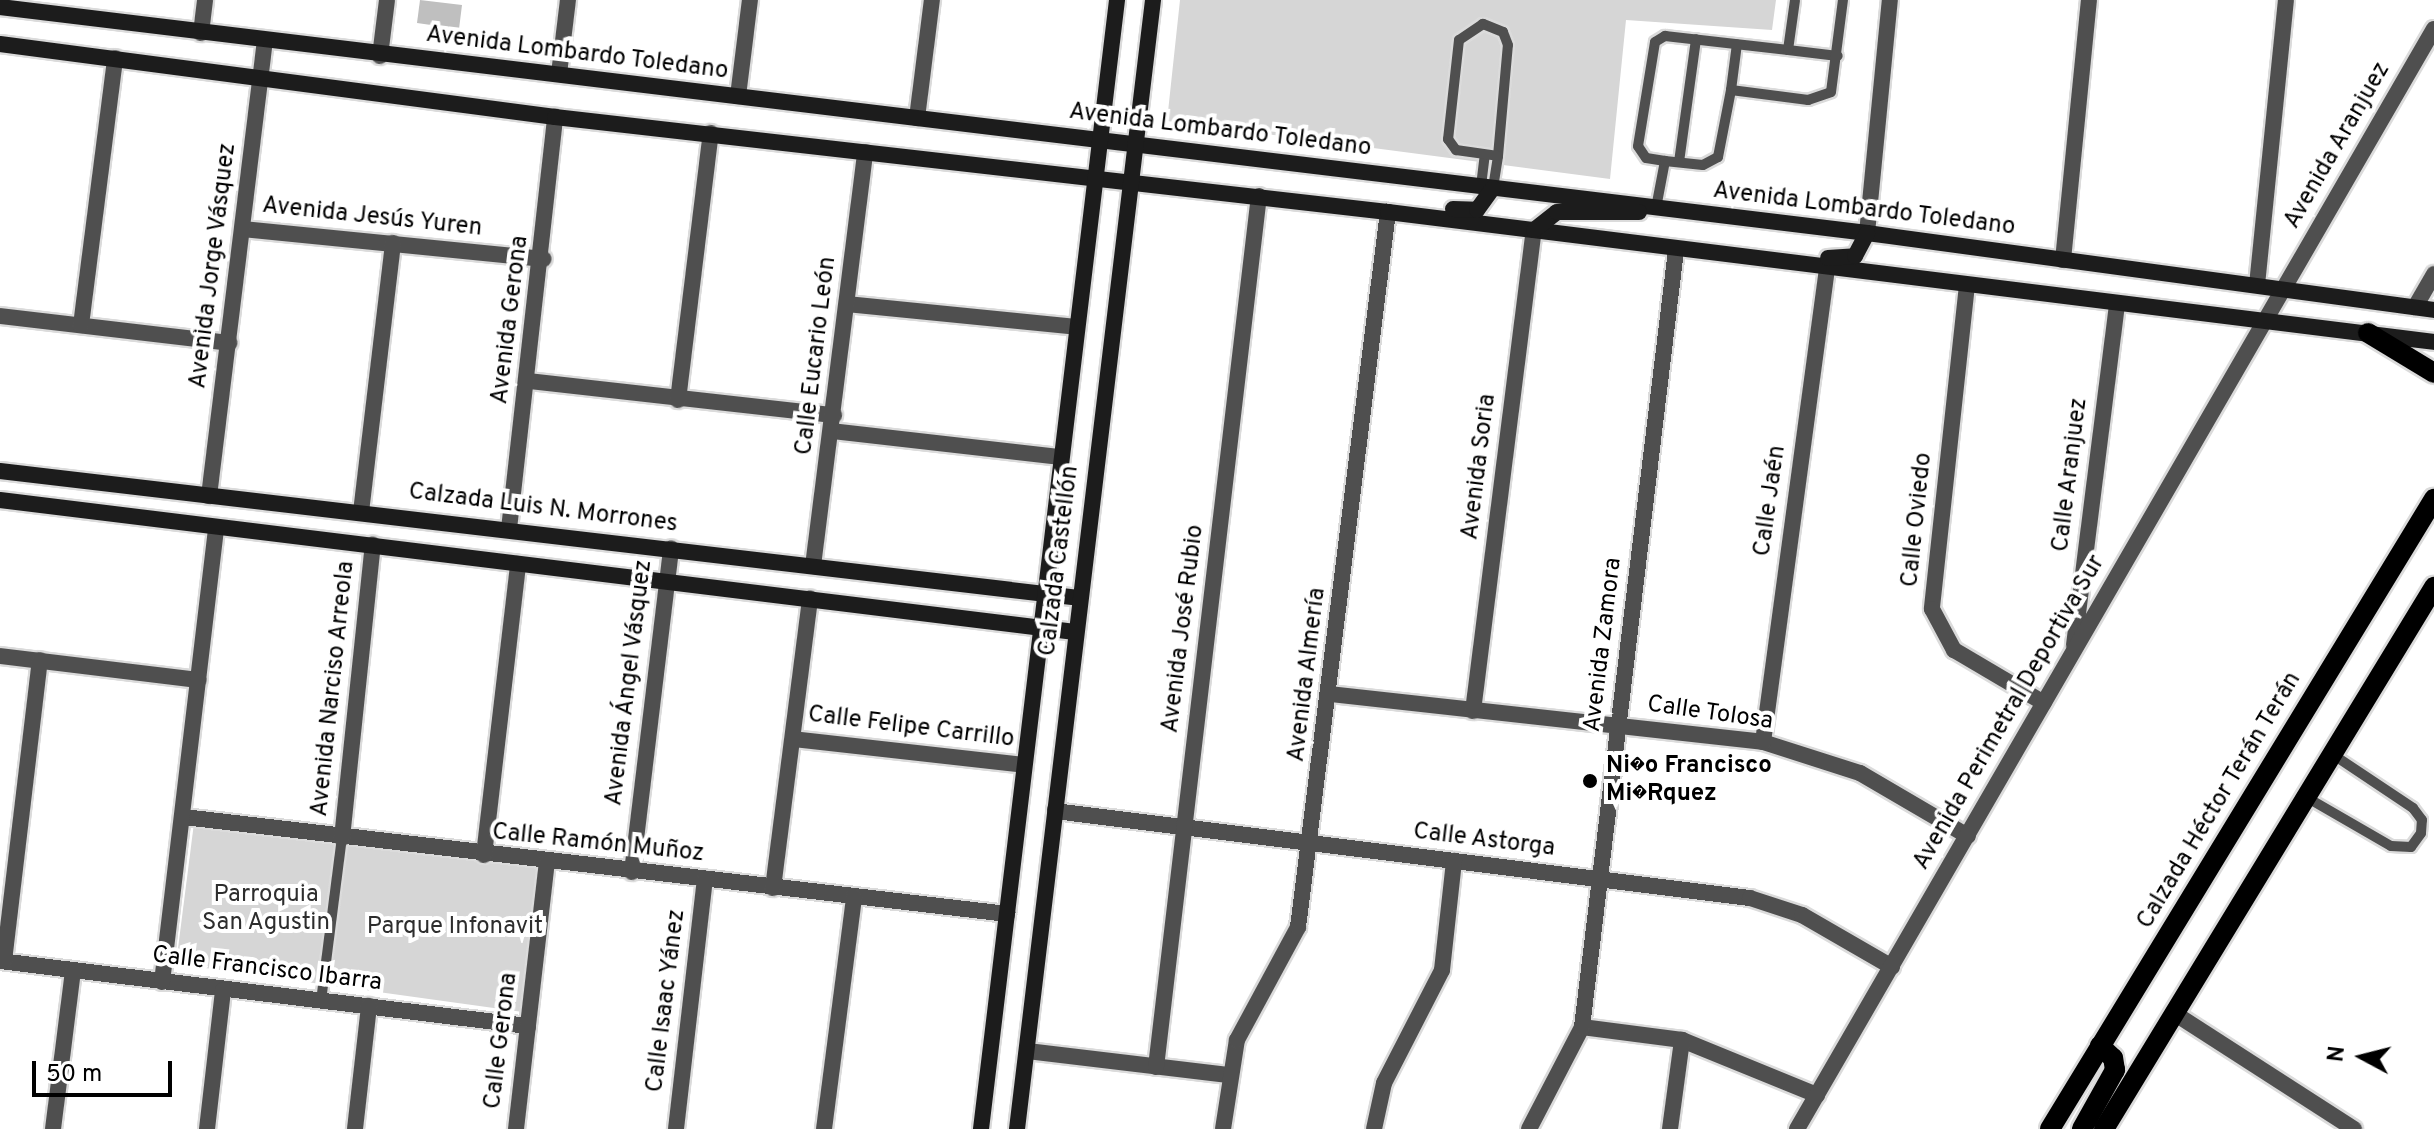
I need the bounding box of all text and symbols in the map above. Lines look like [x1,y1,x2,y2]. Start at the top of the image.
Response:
street label: Avenida Lombardo Toledano [424,21,730,87]
street label: Avenida Aranjuez [2278,57,2398,235]
street label: Avenida Lombardo Toledano [1067,98,1373,164]
street label: Avenida Jorge Vásquez [185,141,243,391]
street label: Avenida Lombardo Toledano [1711,177,2017,243]
street label: Avenida Jesús Yuren [260,192,484,244]
street label: Avenida Gerona [486,234,536,406]
street label: Calle Eucario León [791,255,843,457]
street label: Avenida Soria [1457,392,1503,542]
street label: Calle Aranjuez [2047,396,2095,554]
street label: Calle Jaén [1749,444,1793,558]
street label: Calle Oviedo [1897,451,1939,589]
street label: Calzada Castellón [1034,464,1086,658]
street label: Calzada Luis N. Morrones [407,478,679,540]
street label: Avenida José Rubio [1157,523,1211,735]
street label: Avenida Perimetral Deportiva Sur [1908,550,2112,876]
street label: Avenida Zamora [1579,556,1629,734]
street label: Avenida Ángel Vásquez [601,557,659,809]
street label: Avenida Narciso Arreola [306,559,362,819]
street label: Avenida Almería [1283,586,1333,764]
street label: Calzada Héctor Terán Terán [2131,667,2309,935]
street label: Calle Tolosa [1645,691,1775,737]
street label: Calle Felipe Carrillo [806,701,1016,755]
place label: Ni�o Francisco Mi�Rquez [1606,753,1772,809]
marker: Ni�o Francisco Mi�Rquez [1581,772,1599,790]
street label: Calle Astorga [1411,818,1557,864]
street label: Calle Ramón Muñoz [491,819,705,869]
park label: Parroquia San Agustin [202,882,330,938]
street label: Calle Isaac Yánez [641,907,693,1095]
park label: Parque Infonavit [367,914,543,942]
street label: Calle Francisco Ibarra [150,942,384,998]
street label: Calle Gerona [479,971,525,1111]
north arrow [2322,1017,2402,1097]
scale bar [36,1045,176,1095]
text: N [2323,1045,2352,1064]
text: 50 m [46,1060,102,1090]

